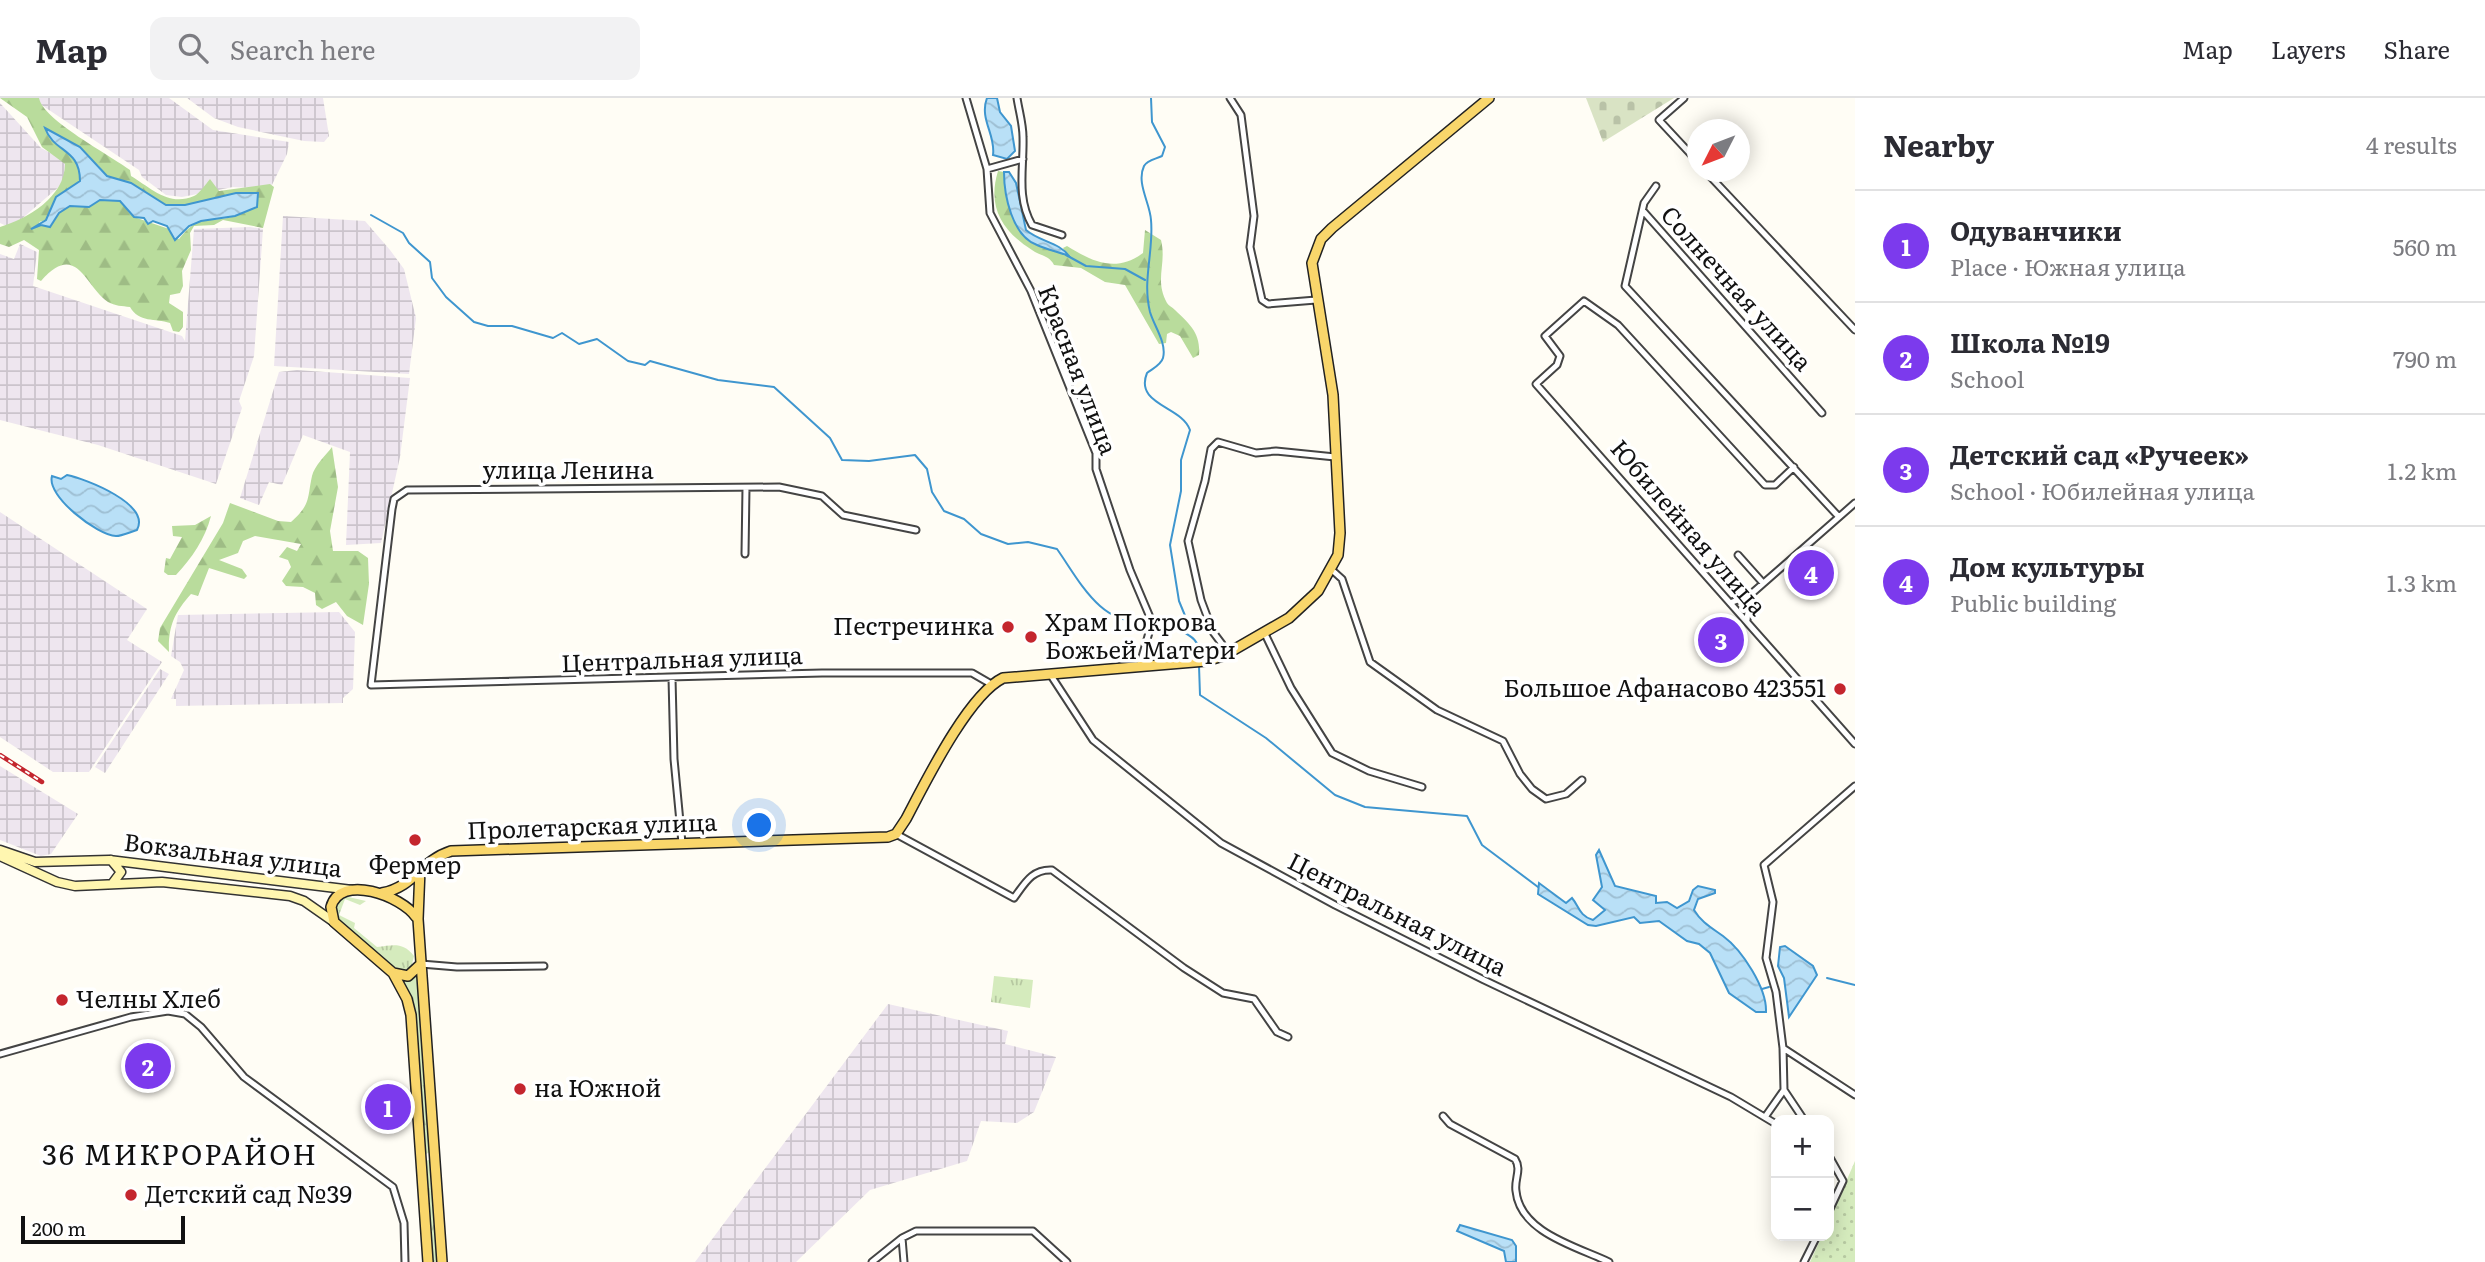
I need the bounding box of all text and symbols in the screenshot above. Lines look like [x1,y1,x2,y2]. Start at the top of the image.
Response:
search box [150,17,640,80]
text: Map [35,24,108,73]
icon: search [174,29,212,67]
text: Search here [230,29,376,68]
text: Map [2182,31,2233,66]
text: Layers [2271,31,2345,66]
text: Share [2383,31,2450,66]
north arrow [1687,119,1750,182]
text: Nearby [1883,122,1994,166]
text: 4 results [2366,127,2457,161]
street label: Солнечная улица [1654,197,1822,378]
text: Одуванчики [1950,210,2122,249]
text: 1 [1901,229,1911,263]
text: 560 m [2393,229,2457,263]
text: Place · Южная улица [1950,249,2186,283]
street label: Красная улица [1031,279,1128,459]
text: Школа №19 [1950,322,2110,361]
text: 2 [1900,341,1912,375]
text: 790 m [2393,341,2457,375]
text: School [1950,361,2024,395]
street label: Юбилейная улица [1604,431,1776,622]
text: Детский сад «Ручеек» [1950,434,2249,473]
street label: улица Ленина [482,451,654,486]
text: 3 [1900,453,1912,487]
text: 1.2 km [2388,453,2457,487]
text: School · Юбилейная улица [1950,473,2255,507]
text: Дом культуры [1950,546,2145,585]
pin: 4 [1788,547,1834,599]
text: 4 [1899,565,1913,599]
text: 1.3 km [2387,565,2457,599]
text: Public building [1950,585,2116,619]
place label: Храм Покрова Божьей Матери [1045,603,1236,666]
place label: Пестречинка [833,607,994,642]
pin: 3 [1698,614,1744,666]
marker: Пестречинка [1000,619,1016,635]
marker: Храм Покрова Божьей Матери [1023,629,1039,645]
street label: Центральная улица [561,636,803,679]
place label: Большое Афанасово 423551 [1503,669,1826,704]
marker: Большое Афанасово 423551 [1832,681,1848,697]
street label: Пролетарская улица [466,803,718,846]
your location [742,808,776,842]
street label: Вокзальная улица [122,823,344,884]
marker: Фермер [407,832,423,848]
street label: Центральная улица [1283,842,1514,983]
place label: Фермер [369,846,461,881]
place label: Челны Хлеб [76,980,221,1015]
marker: Челны Хлеб [54,992,70,1008]
pin: 2 [125,1040,171,1092]
place label: на Южной [534,1069,662,1104]
pin: 1 [365,1081,411,1133]
marker: на Южной [512,1081,528,1097]
map controls [1771,1115,1834,1241]
button: + [1771,1115,1834,1178]
district label: 36 МИКРОРАЙОН [42,1132,318,1174]
place label: Детский сад №39 [145,1175,352,1210]
button: − [1771,1178,1834,1241]
marker: Детский сад №39 [123,1187,139,1203]
scale bar [21,1213,186,1245]
text: 200 m [32,1214,86,1242]

